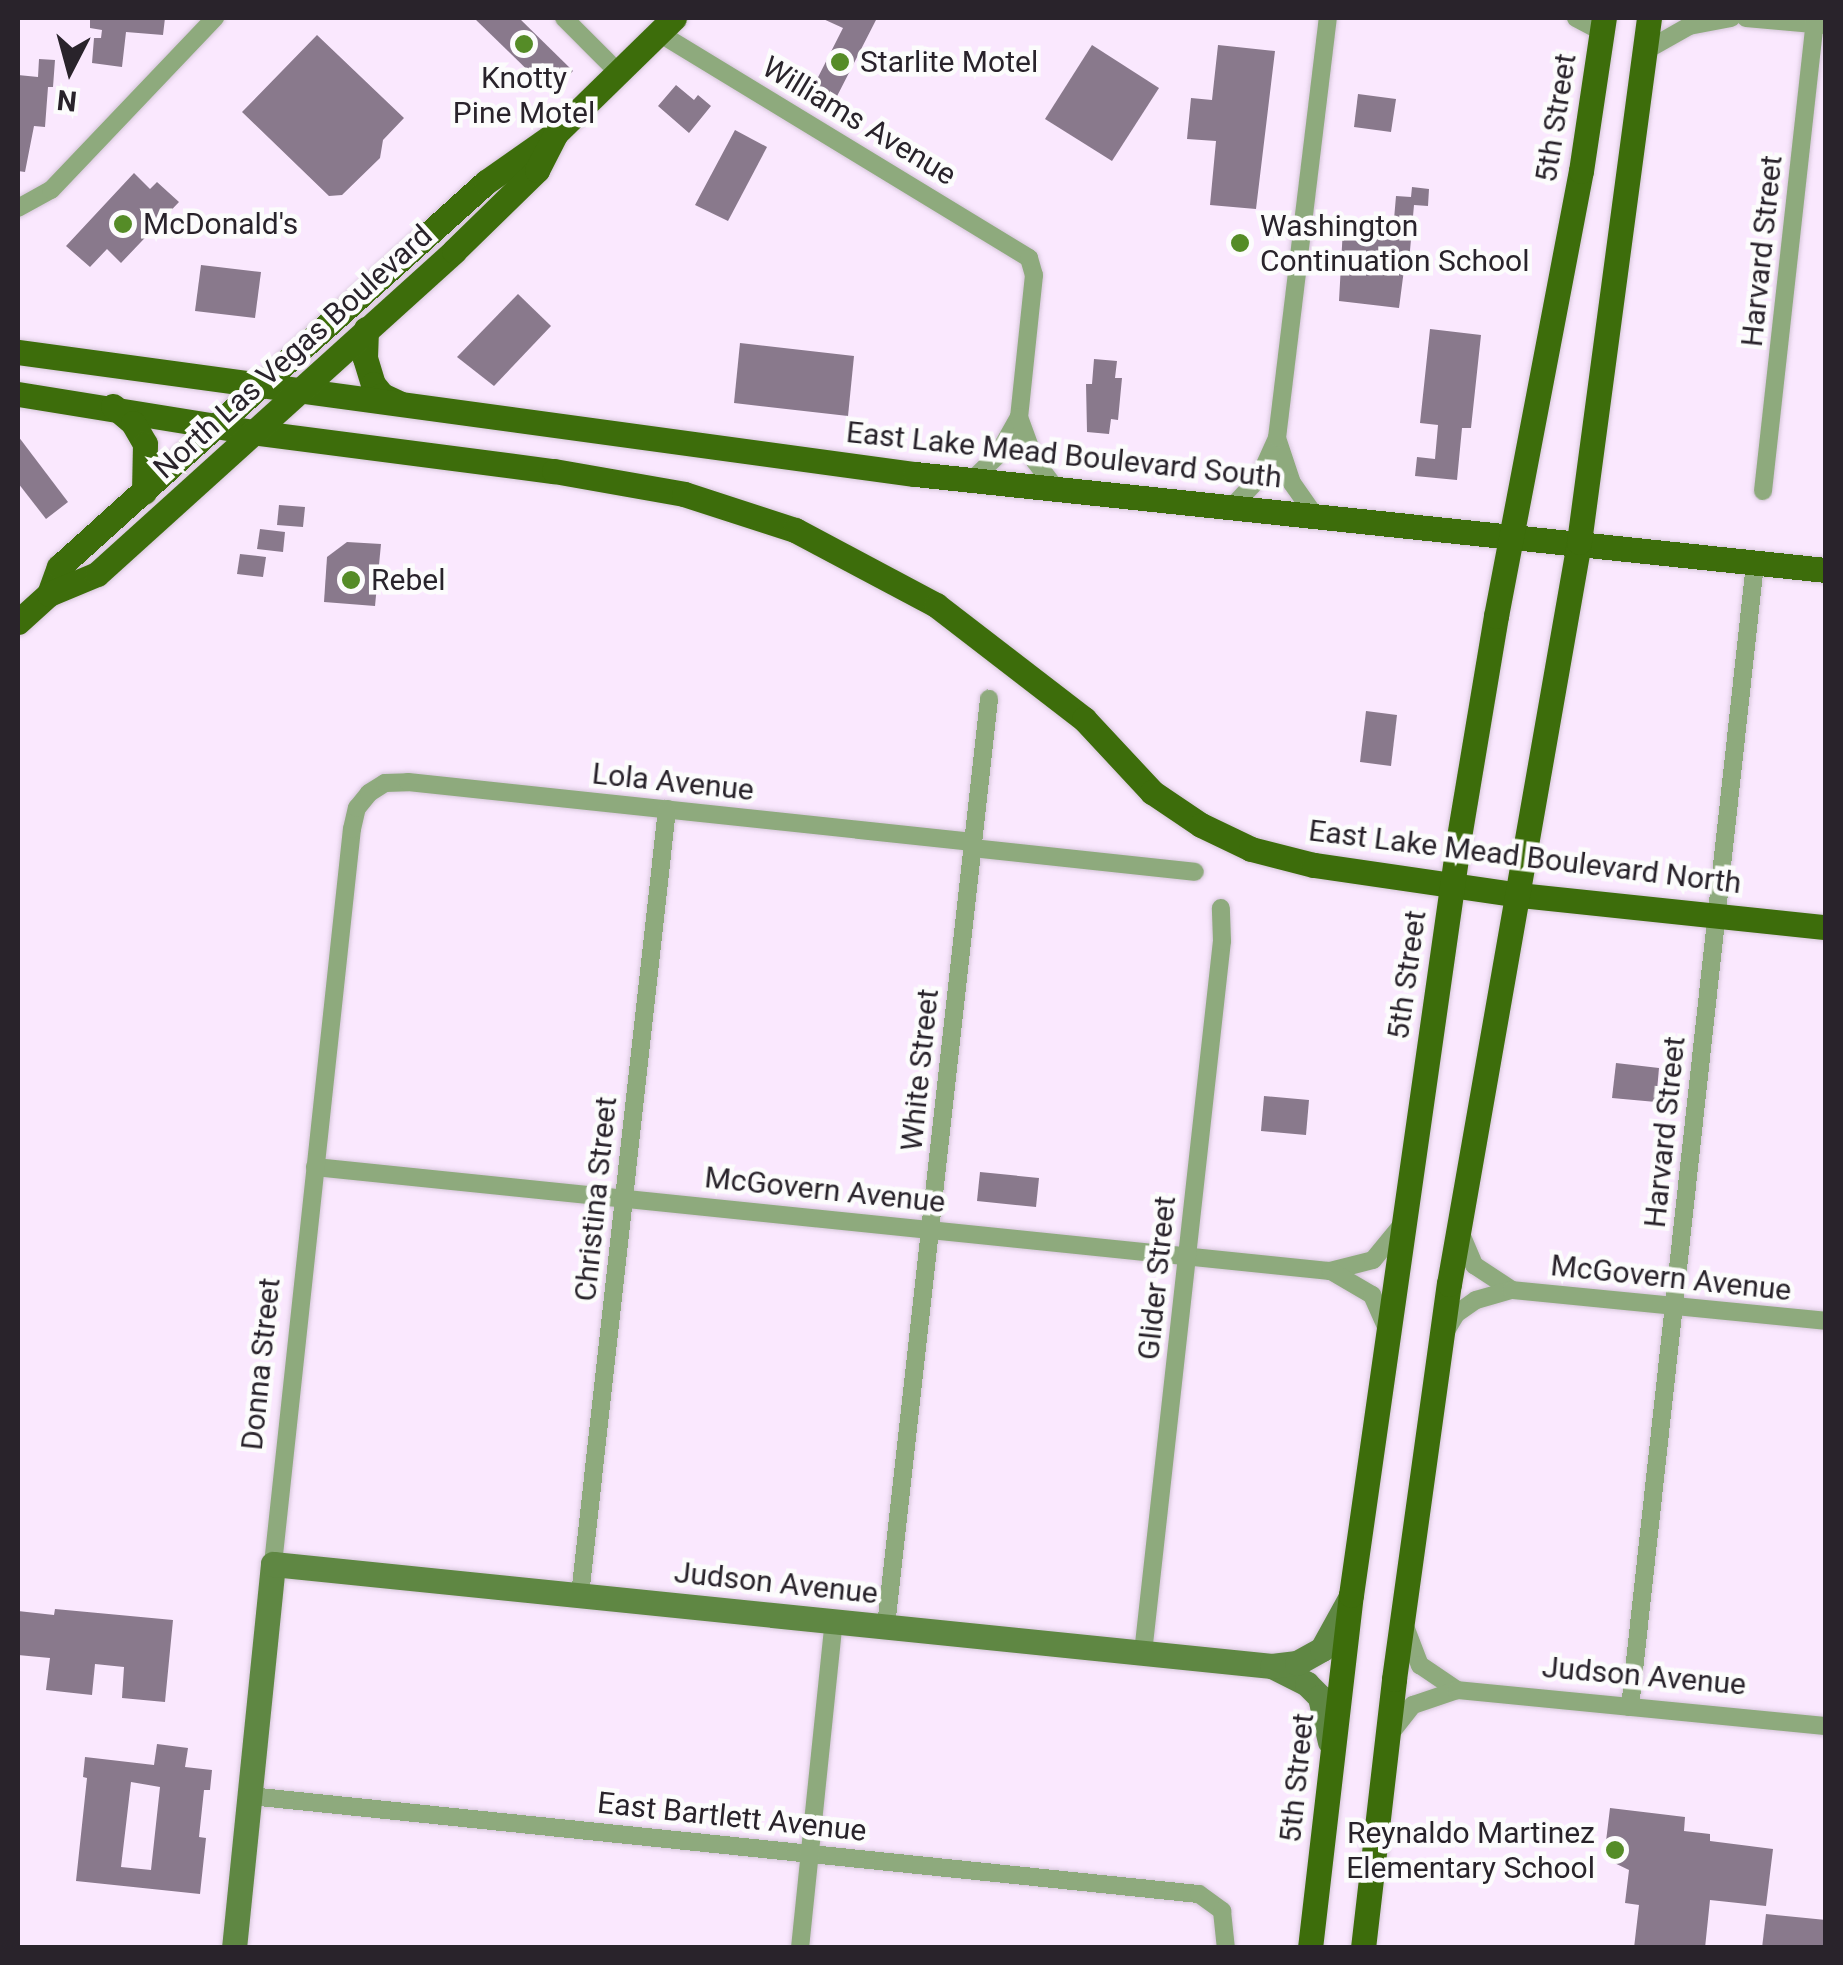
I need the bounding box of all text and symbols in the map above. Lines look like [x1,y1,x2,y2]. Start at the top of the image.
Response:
north arrow [20,20,120,120]
marker: Knotty Pine Motel [513,33,535,55]
place label: Starlite Motel [860,44,1038,80]
street label: Williams Avenue [756,49,962,193]
marker: Starlite Motel [829,51,851,73]
street label: 5th Street [1528,51,1584,185]
place label: Knotty Pine Motel [453,60,595,130]
text: N [55,83,78,118]
street label: Harvard Street [1734,154,1790,348]
place label: McDonald's [143,206,298,242]
place label: Washington Continuation School [1260,208,1530,278]
marker: McDonald's [112,213,134,235]
street label: North Las Vegas Boulevard [147,218,439,486]
marker: Washington Continuation School [1229,232,1251,254]
street label: East Lake Mead Boulevard South [844,414,1284,496]
place label: Rebel [371,562,445,598]
marker: Rebel [340,569,362,591]
street label: Lola Avenue [590,756,756,808]
street label: East Lake Mead Boulevard North [1307,813,1743,901]
street label: 5th Street [1380,908,1434,1042]
street label: White Street [894,987,946,1153]
street label: Harvard Street [1637,1035,1693,1229]
street label: Christina Street [567,1095,625,1303]
street label: McGovern Avenue [703,1159,947,1221]
street label: Glider Street [1130,1194,1184,1362]
street label: McGovern Avenue [1549,1247,1793,1309]
street label: Donna Street [234,1276,288,1452]
street label: Judson Avenue [672,1554,880,1612]
street label: Judson Avenue [1540,1649,1748,1703]
street label: 5th Street [1272,1712,1322,1844]
street label: East Bartlett Avenue [596,1785,868,1849]
place label: Reynaldo Martinez Elementary School [1346,1815,1595,1886]
marker: Reynaldo Martinez Elementary School [1604,1839,1626,1861]

